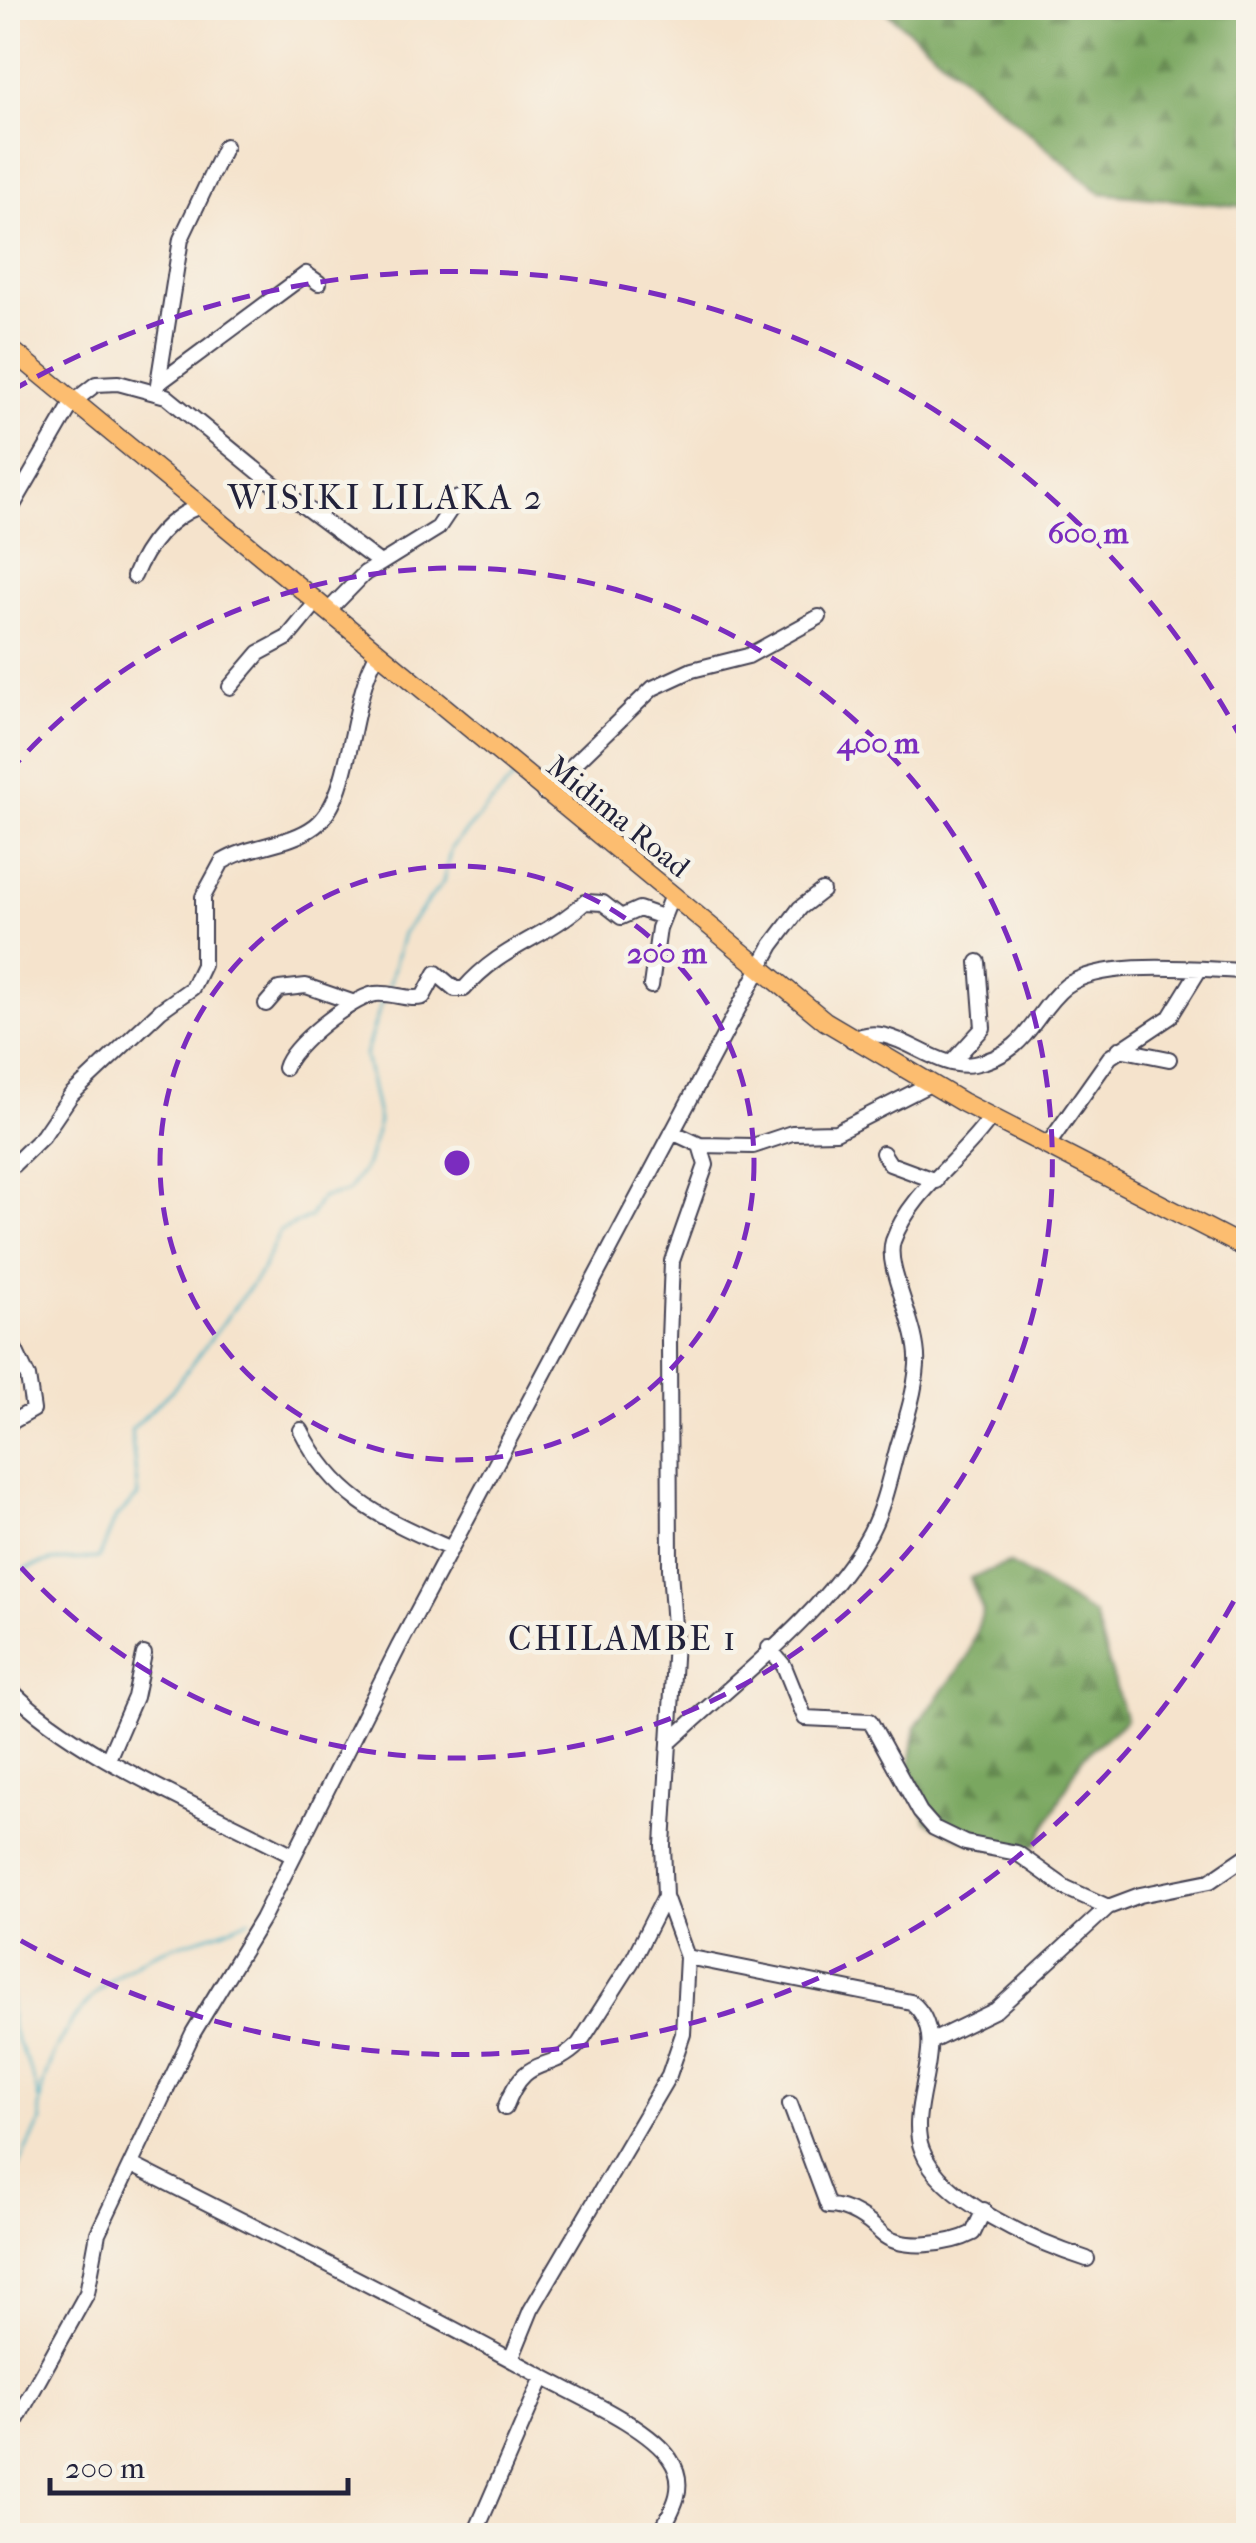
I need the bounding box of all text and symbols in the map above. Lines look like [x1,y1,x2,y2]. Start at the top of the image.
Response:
district label: WISIKI LILAKA 2 [227,477,544,518]
text: 600 m [1048,516,1129,551]
text: 400 m [836,726,920,762]
street label: Midima Road [540,749,697,886]
text: 200 m [627,936,708,971]
centre of rings [439,1145,475,1181]
district label: CHILAMBE 1 [508,1618,738,1659]
scale bar [50,2433,348,2495]
text: 200 m [65,2451,145,2486]

